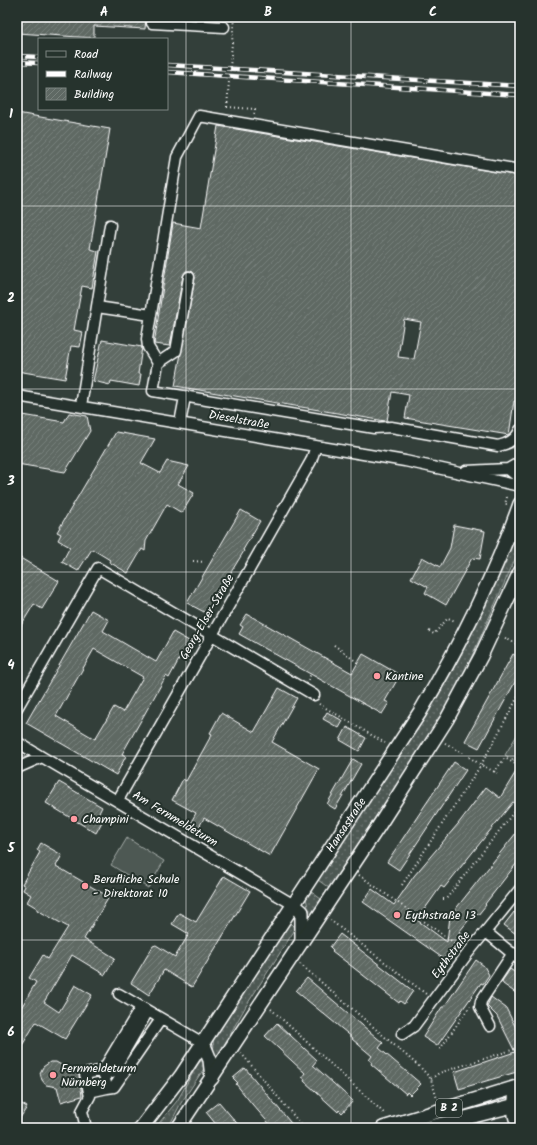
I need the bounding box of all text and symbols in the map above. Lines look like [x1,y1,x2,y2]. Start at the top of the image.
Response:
text: A [100,2,108,23]
text: B [264,2,272,23]
text: C [429,2,437,23]
legend [38,38,168,110]
text: Road [74,45,99,64]
text: Railway [74,65,112,84]
text: Building [74,85,114,104]
text: 1 [9,104,13,125]
text: 2 [7,288,15,309]
street label: Dieselstraße [207,405,271,435]
text: 3 [6,471,15,492]
street label: Georg-Elser-Straße [175,570,240,663]
text: 4 [7,655,15,676]
place label: Kantine [385,667,424,686]
marker: Kantine [372,671,382,681]
street label: Am Fernmeldeturm [129,786,222,852]
street label: Hansastraße [321,793,371,856]
place label: Champini [82,810,130,829]
marker: Champini [69,814,79,824]
text: 5 [7,838,16,859]
place label: Berufliche Schule - Direktorat 10 [93,870,180,903]
marker: Berufliche Schule - Direktorat 10 [80,881,90,891]
place label: Eythstraße 13 [405,906,476,925]
marker: Eythstraße 13 [392,910,402,920]
street label: Eythstraße [427,927,476,983]
text: 6 [7,1022,15,1043]
place label: Fernmeldeturm Nürnberg [61,1059,137,1092]
marker: Fernmeldeturm Nürnberg [48,1070,58,1080]
road number: B 2 [436,1099,462,1117]

